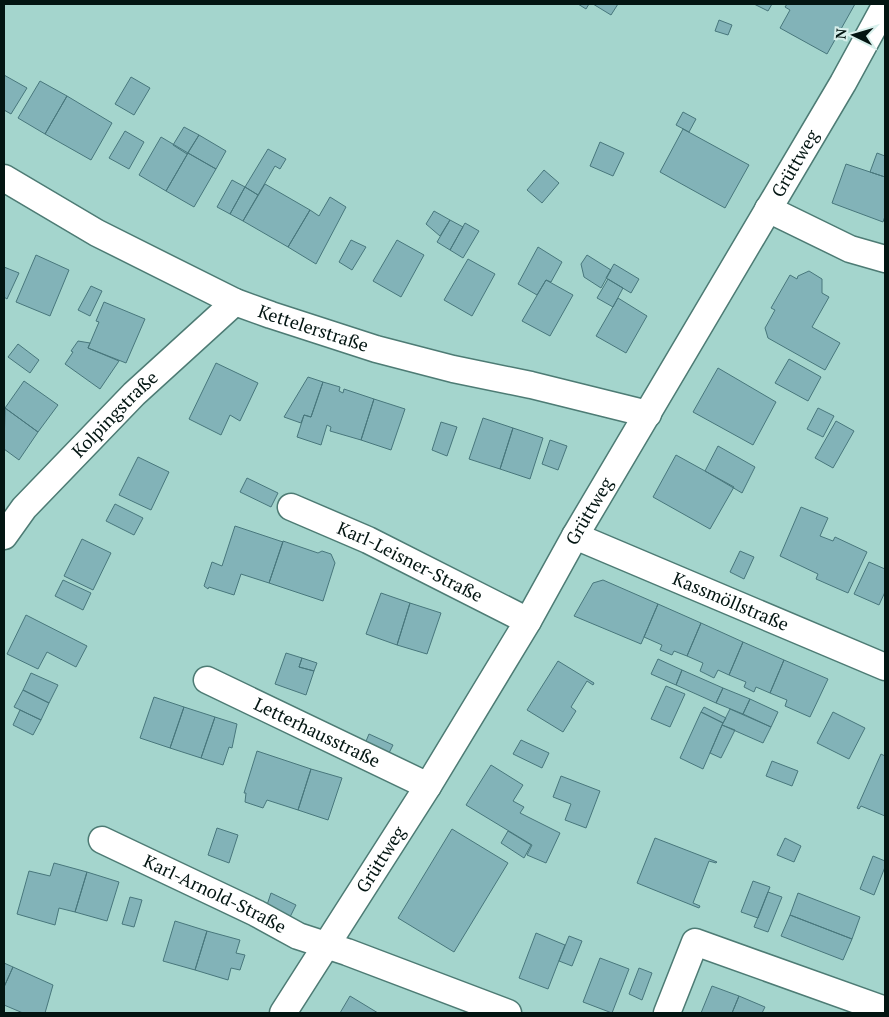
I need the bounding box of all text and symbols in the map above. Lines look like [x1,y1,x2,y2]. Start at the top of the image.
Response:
north arrow [829,10,879,60]
text: N [831,27,851,40]
street label: Grüttweg [765,125,824,201]
street label: Kettelerstraße [255,298,372,357]
street label: Kolpingstraße [66,365,163,462]
street label: Grüttweg [559,472,618,549]
street label: Karl-Leisner-Straße [334,515,487,607]
street label: Kassmöllstraße [669,566,793,636]
street label: Letterhausstraße [250,691,384,772]
street label: Grüttweg [350,821,411,897]
street label: Karl-Arnold-Straße [140,848,291,938]

